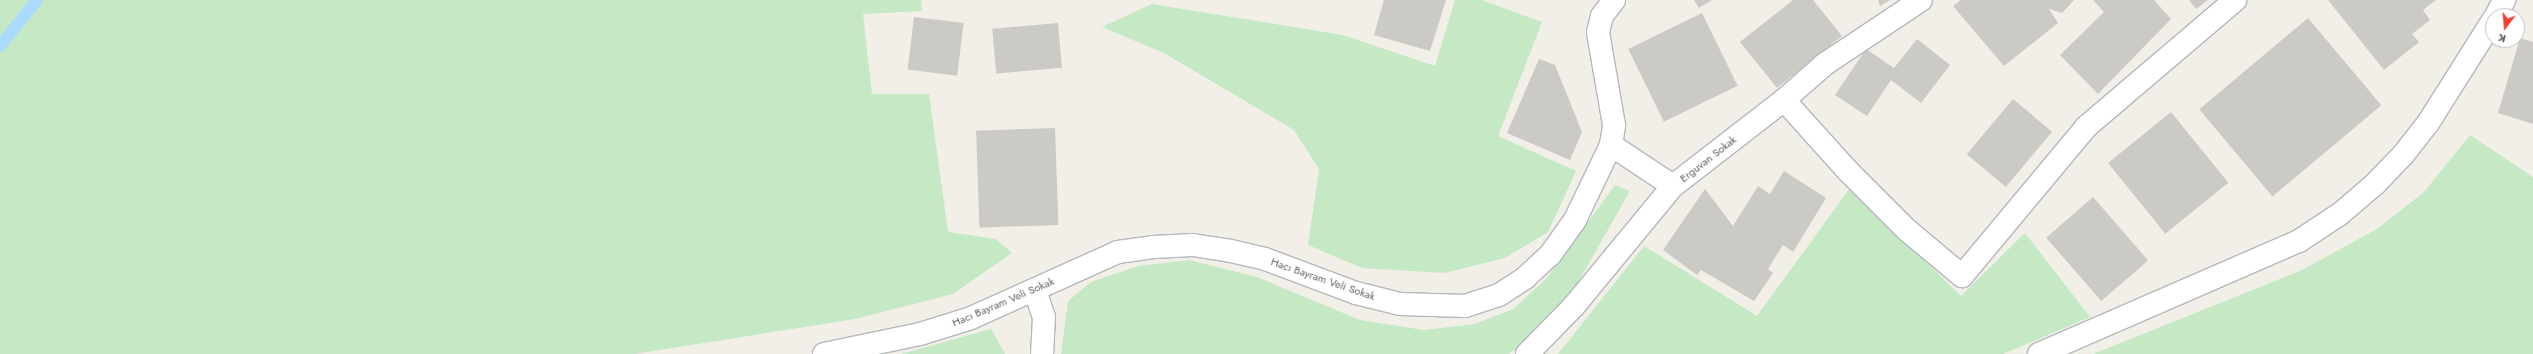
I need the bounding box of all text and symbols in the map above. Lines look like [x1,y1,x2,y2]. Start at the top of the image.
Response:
north arrow [2485,8,2525,48]
text: K [2496,30,2508,47]
street label: Erguvan Sokak [1677,133,1739,185]
street label: Hacı Bayram Veli Sokak [1269,255,1377,303]
street label: Hacı Bayram Veli Sokak [950,275,1056,329]

